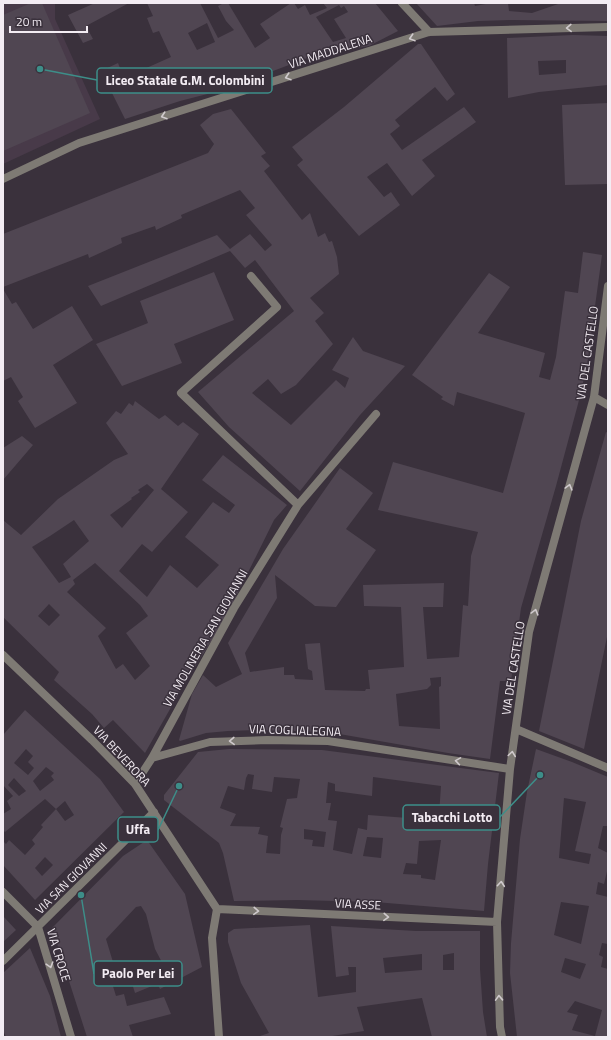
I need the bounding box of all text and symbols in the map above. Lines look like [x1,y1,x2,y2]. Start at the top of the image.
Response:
scale bar [10,8,87,34]
text: 20 m [16,12,42,31]
one-way arrow [566,24,572,32]
street label: VIA MADDALENA [286,29,374,73]
one-way arrow [409,33,416,42]
callout: Liceo Statale G.M. Colombini [97,68,272,93]
text: Liceo Statale G.M. Colombini [105,70,265,90]
one-way arrow [285,72,292,81]
one-way arrow [161,111,168,120]
street label: VIA DEL CASTELLO [571,305,603,401]
one-way arrow [565,484,573,490]
street label: VIA MOLINERIA SAN GIOVANNI [158,565,252,711]
one-way arrow [530,609,539,616]
street label: VIA DEL CASTELLO [496,620,530,716]
street label: VIA COGLIALEGNA [249,719,341,741]
street label: VIA BEVERORA [89,721,155,791]
one-way arrow [229,737,235,746]
one-way arrow [507,751,516,757]
one-way arrow [455,757,461,766]
callout: Tabacchi Lotto [403,805,500,830]
text: Tabacchi Lotto [412,807,492,827]
callout: Uffa [118,817,158,842]
text: Uffa [126,819,151,839]
street label: VIA SAN GIOVANNI [31,838,111,918]
one-way arrow [496,881,505,887]
street label: VIA ASSE [334,893,382,915]
one-way arrow [253,907,259,916]
one-way arrow [383,913,389,922]
street label: VIA CROCE [42,926,76,984]
one-way arrow [45,961,54,968]
callout: Paolo Per Lei [94,961,182,986]
text: Paolo Per Lei [102,963,174,983]
one-way arrow [495,995,504,1001]

